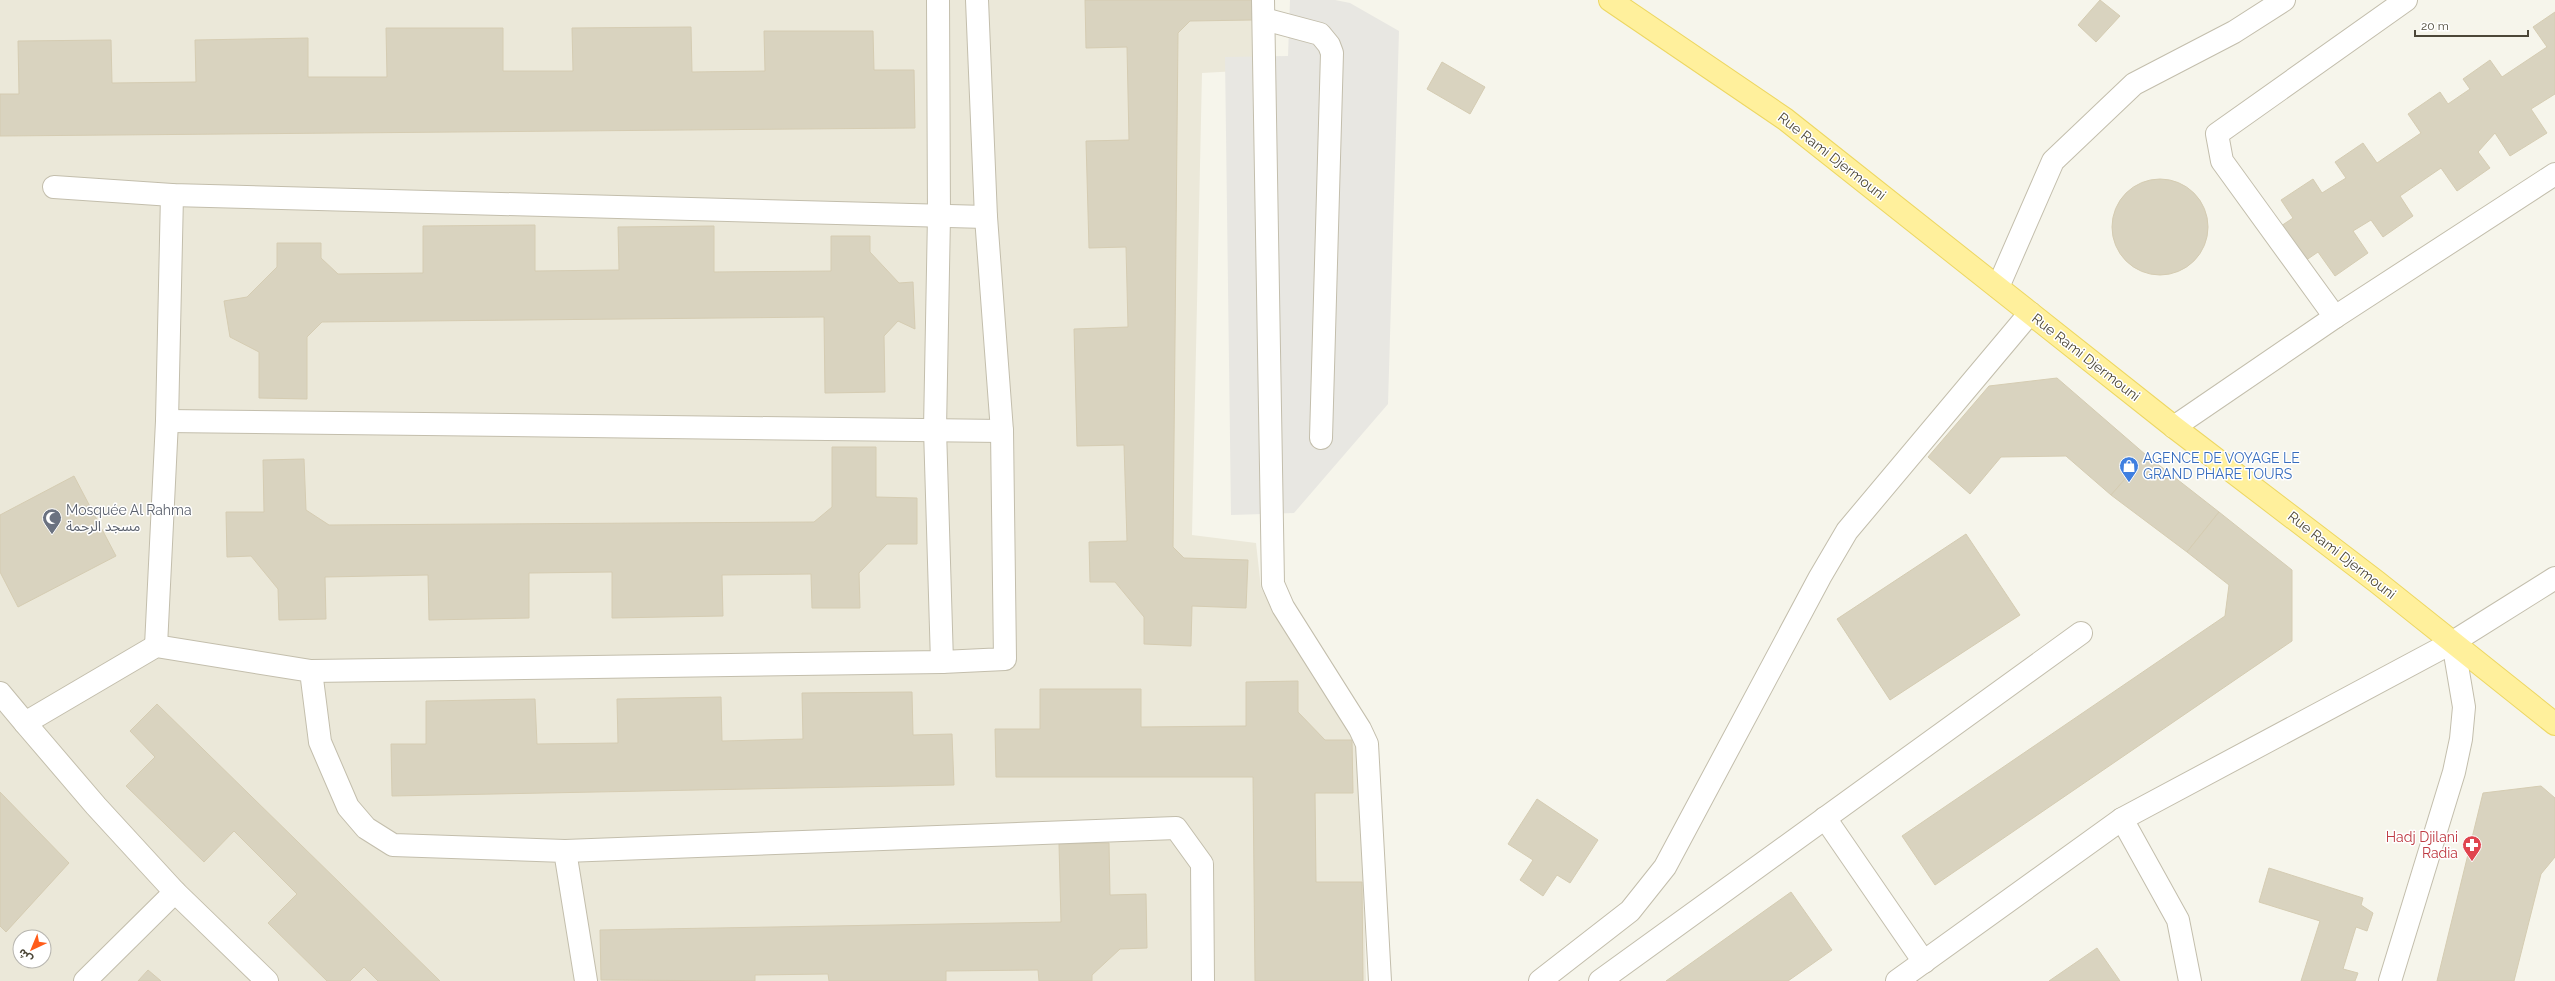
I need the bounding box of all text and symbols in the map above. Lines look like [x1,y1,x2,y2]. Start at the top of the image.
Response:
scale bar [2415,12,2528,38]
text: 20 m [2421,19,2449,33]
street label: Rue Rami Djermouni [1775,109,1889,203]
street label: Rue Rami Djermouni [2029,310,2143,404]
place label: AGENCE DE VOYAGE LE GRAND PHARE TOURS [2143,450,2300,482]
shop icon: AGENCE DE VOYAGE LE GRAND PHARE TOURS [2118,455,2140,483]
place label: Mosquée Al Rahma مسجد الرحمة [66,502,192,535]
mosque icon: Mosquée Al Rahma مسجد الرحمة [41,507,63,535]
street label: Rue Rami Djermouni [2285,508,2399,602]
place label: Hadj Djilani Radia [2386,829,2458,861]
pharmacy icon: Hadj Djilani Radia [2461,834,2483,862]
north arrow [12,929,52,969]
text: ش [15,946,35,966]

